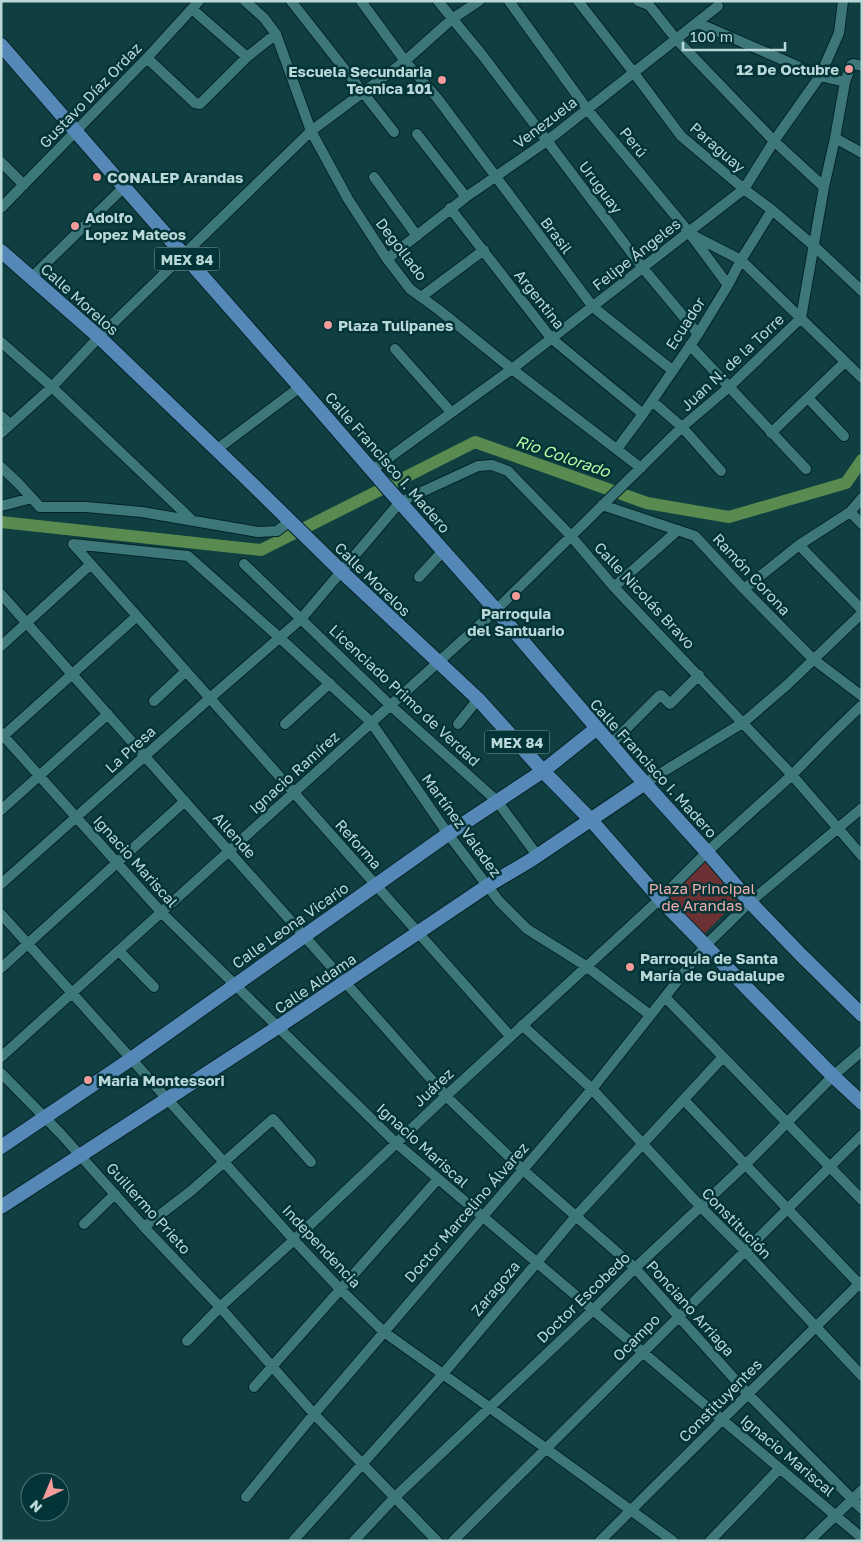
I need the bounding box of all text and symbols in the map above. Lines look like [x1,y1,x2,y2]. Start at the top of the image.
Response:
scale bar [683,20,786,52]
text: 100 m [690,27,733,45]
street label: Gustavo Díaz Ordaz [35,38,145,151]
place label: 12 De Octubre [736,60,839,78]
place label: Escuela Secundaria Tecnica 101 [288,62,432,97]
marker: 12 De Octubre [843,63,855,75]
marker: Escuela Secundaria Tecnica 101 [436,74,448,86]
street label: Venezuela [510,92,580,152]
street label: Paraguay [687,118,750,176]
street label: Perú [617,123,651,161]
street label: Uruguay [576,157,627,217]
place label: CONALEP Arandas [107,168,243,186]
marker: CONALEP Arandas [91,171,103,183]
place label: Adolfo Lopez Mateos [85,208,186,243]
street label: Brasil [537,213,577,257]
street label: Degollado [373,214,431,284]
street label: Felipe Ángeles [589,214,684,294]
marker: Adolfo Lopez Mateos [69,220,81,232]
road number: MEX 84 [154,248,220,270]
street label: Calle Morelos [37,259,123,339]
street label: Argentina [511,266,569,332]
street label: Ecuador [661,293,709,353]
street label: Juan N. de la Torre [677,309,788,414]
place label: Plaza Tulipanes [338,316,453,334]
marker: Plaza Tulipanes [322,319,334,331]
street label: Calle Francisco I. Madero [322,388,454,536]
water label: Rio Colorado [513,431,614,482]
street label: Ramón Corona [709,529,795,619]
street label: Calle Morelos [331,538,415,620]
street label: Calle Nicolás Bravo [591,538,699,652]
marker: Parroquia del Santuario [510,590,522,602]
place label: Parroquia del Santuario [467,604,565,639]
street label: Licenciado Primo de Verdad [326,620,484,770]
street label: Calle Francisco I. Madero [587,695,721,841]
street label: La Presa [101,722,159,776]
street label: Ignacio Ramírez [245,727,343,817]
road number: MEX 84 [484,730,550,754]
street label: Martínez Valadez [418,770,506,880]
street label: Allende [210,809,260,862]
street label: Ignacio Mariscal [90,811,182,911]
street label: Reforma [332,815,386,873]
street label: Calle Leona Vicario [228,878,352,972]
park label: Plaza Principal de Arandas [649,879,755,914]
street label: Calle Aldama [271,949,359,1017]
place label: Parroquia de Santa María de Guadalupe [640,949,785,984]
marker: Parroquia de Santa María de Guadalupe [624,961,636,973]
street label: Juárez [409,1064,457,1110]
place label: Maria Montessori [98,1071,225,1089]
marker: Maria Montessori [82,1074,94,1086]
street label: Ignacio Mariscal [373,1099,473,1191]
street label: Doctor Marcelino Álvarez [400,1138,532,1286]
street label: Guillermo Prieto [103,1158,195,1258]
street label: Constitución [699,1184,775,1262]
street label: Independencia [279,1201,365,1291]
street label: Doctor Escobedo [533,1248,633,1346]
street label: Ponciano Arriaga [643,1256,739,1360]
street label: Zaragoza [467,1257,523,1319]
street label: Ocampo [609,1310,663,1364]
street label: Constituyentes [675,1355,765,1445]
street label: Ignacio Mariscal [737,1410,839,1500]
north arrow [20,1472,70,1522]
text: N [26,1497,45,1517]

